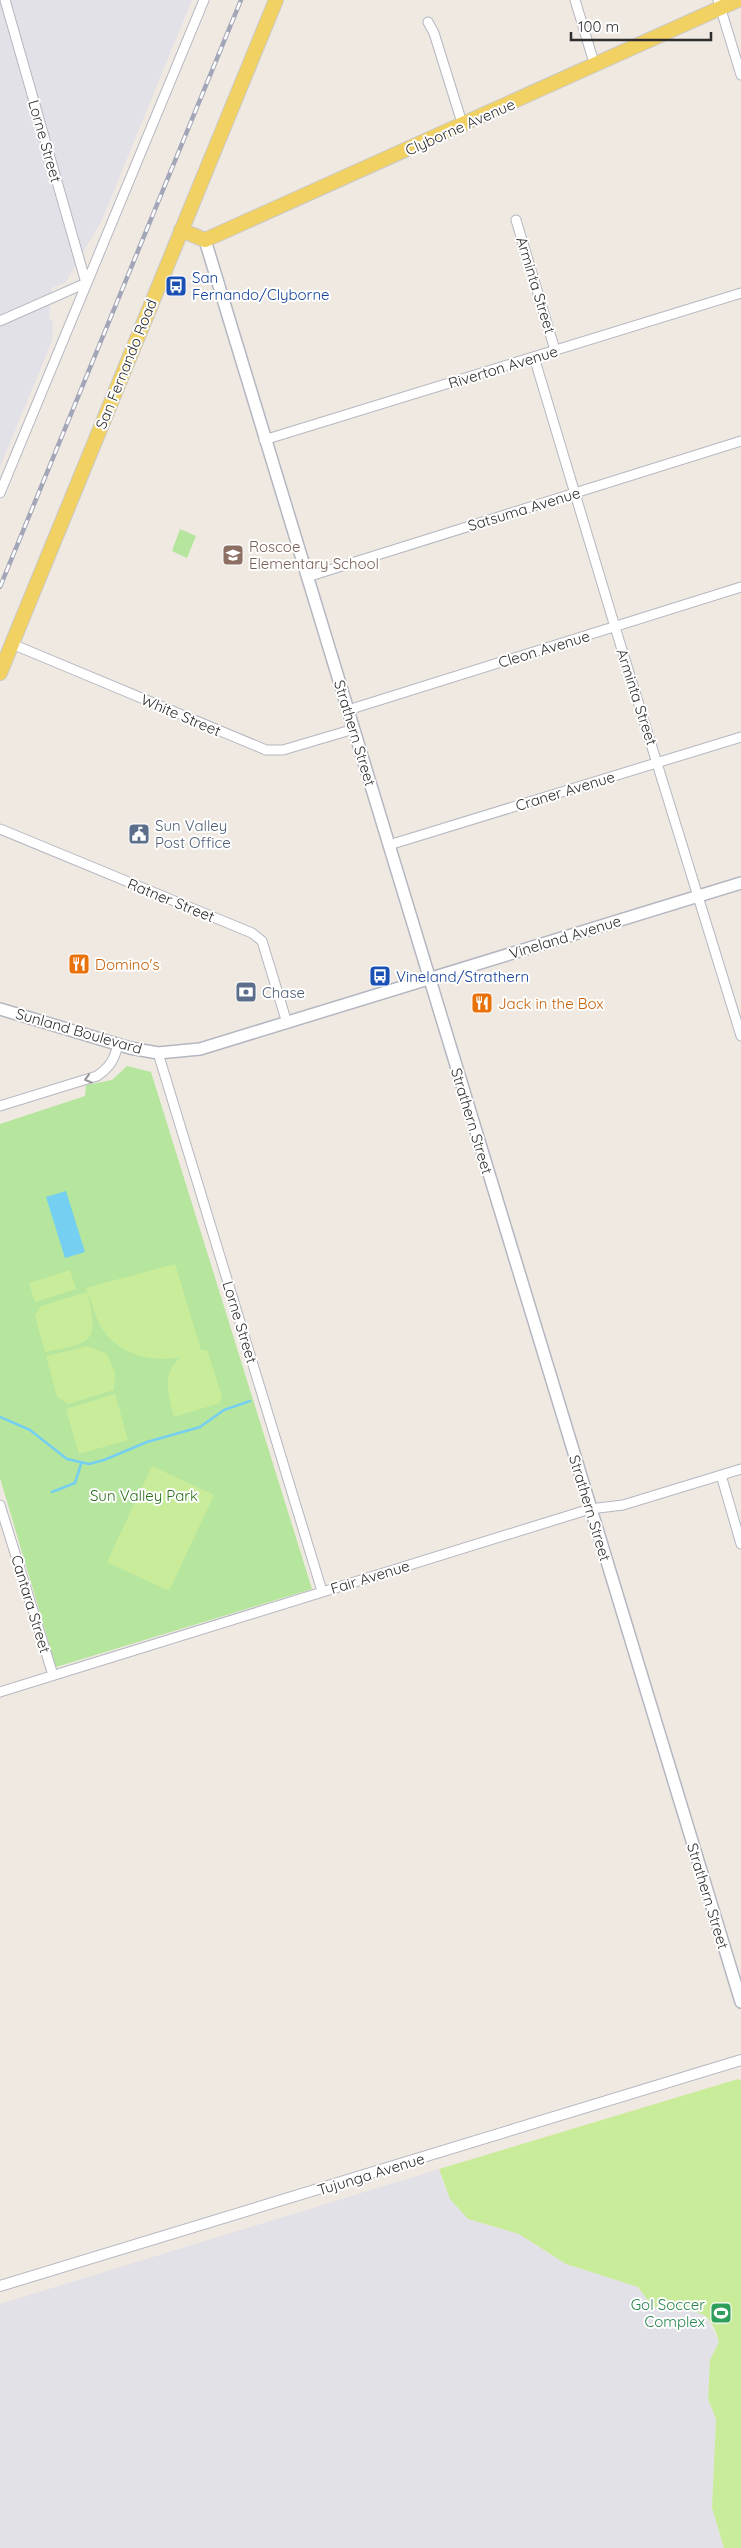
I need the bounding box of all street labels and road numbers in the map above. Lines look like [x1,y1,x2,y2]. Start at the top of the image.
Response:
street label: Clyborne Avenue [402,94,518,160]
street label: Lorne Street [24,97,66,185]
street label: Arminta Street [512,234,560,336]
street label: San Fernando Road [91,296,161,432]
street label: Riverton Avenue [446,341,560,393]
street label: Satsuma Avenue [465,483,583,535]
street label: Cleon Avenue [496,626,592,672]
street label: Arminta Street [612,646,662,748]
street label: Strathern Street [330,678,380,788]
street label: White Street [138,690,224,740]
street label: Craner Avenue [513,767,617,815]
street label: Ratner Street [125,874,217,926]
street label: Vineland Avenue [507,911,623,963]
street label: Sunland Boulevard [14,1004,144,1058]
street label: Strathern Street [447,1066,497,1176]
street label: Lorne Street [218,1279,262,1365]
street label: Strathern Street [565,1453,615,1563]
street label: Cantara Street [7,1553,55,1655]
street label: Fair Avenue [328,1556,412,1598]
street label: Strathern Street [683,1841,733,1951]
street label: Tujunga Avenue [315,2149,427,2199]

